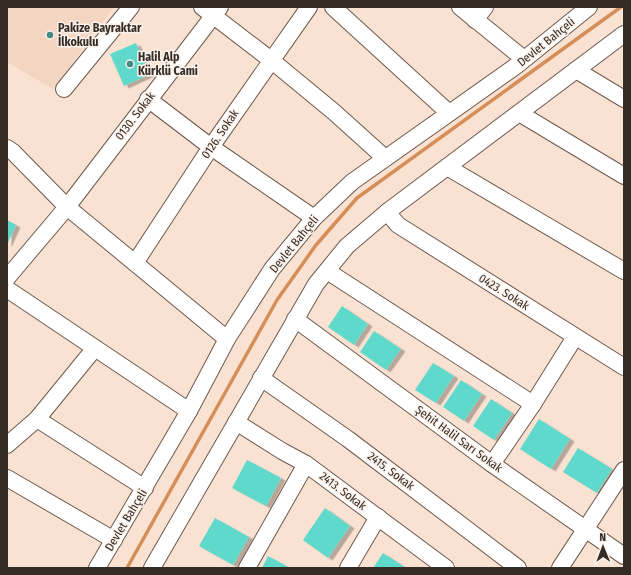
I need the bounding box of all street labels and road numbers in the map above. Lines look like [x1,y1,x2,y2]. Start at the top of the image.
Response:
street label: Devlet Bahçeli [514,15,578,69]
street label: 0130. Sokak [112,89,158,143]
street label: 0126. Sokak [198,106,242,161]
street label: Devlet Bahçeli [267,212,321,276]
street label: 0423. Sokak [476,271,532,313]
street label: Şehit Halil Sarı Sokak [413,403,506,476]
street label: 2415. Sokak [365,449,417,493]
street label: 2413. Sokak [317,469,369,513]
street label: Devlet Bahçeli [102,486,150,554]

